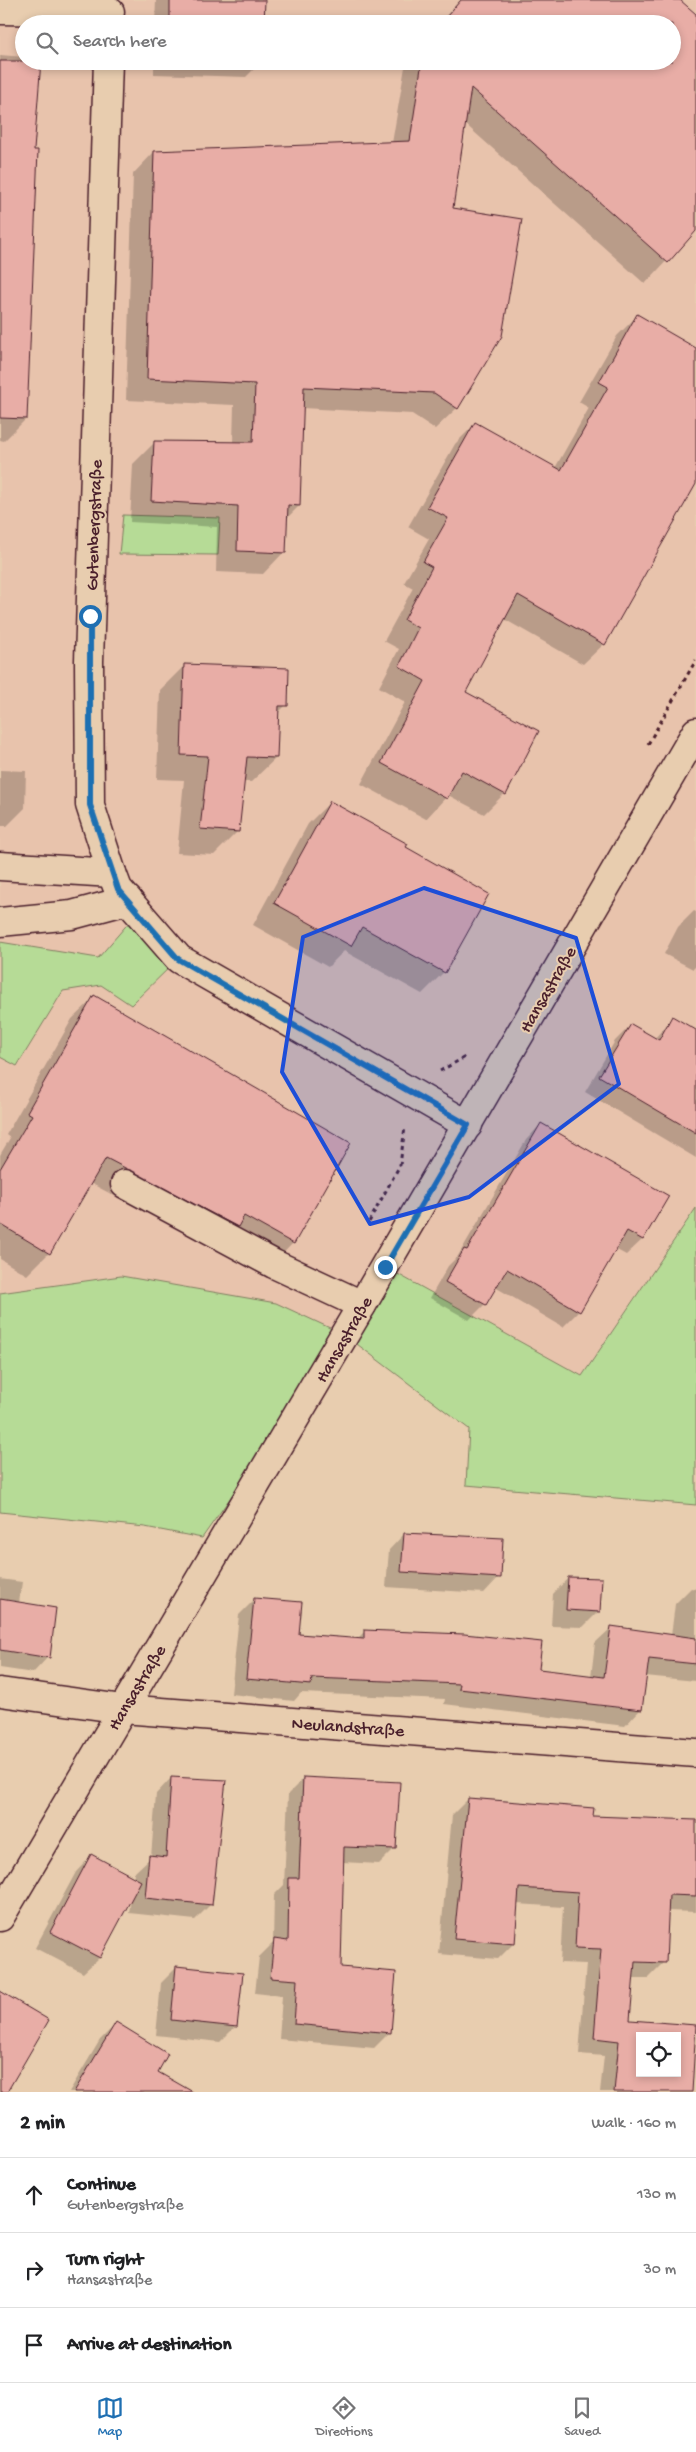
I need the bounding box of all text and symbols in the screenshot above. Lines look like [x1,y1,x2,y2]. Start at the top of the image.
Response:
search box [15,15,681,70]
icon: search [33,29,61,57]
text: Search here [73,31,167,54]
street label: Gutenbergstraße [83,459,108,591]
route start [79,605,102,628]
street label: Hansastraße [516,943,583,1037]
route end [374,1256,397,1279]
street label: Hansastraße [312,1293,379,1387]
street label: Hansastraße [104,1641,172,1735]
street label: Neulandstraße [291,1714,406,1743]
map controls [636,2032,681,2077]
button: locate [636,2032,681,2077]
text: 2 min [20,2112,65,2137]
text: Walk · 160 m [591,2115,676,2134]
text: Continue [67,2174,136,2197]
icon: ahead [20,2181,48,2209]
text: 130 m [637,2186,676,2205]
text: Gutenbergstraße [67,2197,183,2216]
text: Turn right [67,2249,143,2272]
icon: right [20,2256,48,2284]
text: 30 m [643,2261,676,2280]
text: Hansastraße [67,2272,152,2291]
icon: arrive [20,2331,48,2359]
text: Arrive at destination [67,2334,231,2357]
tab: Map [96,2394,124,2441]
tab: Directions [316,2394,373,2441]
tab: Saved [564,2394,600,2441]

